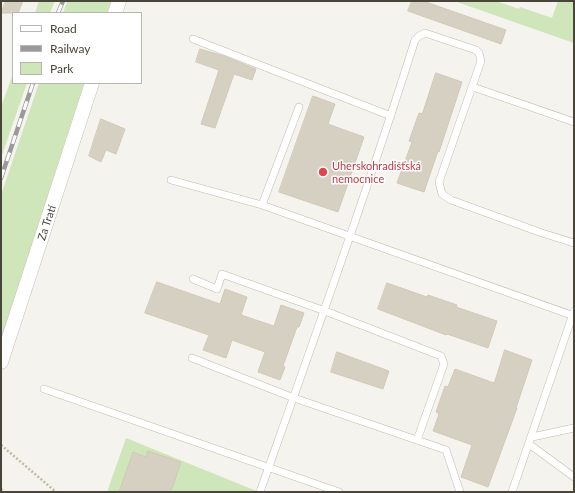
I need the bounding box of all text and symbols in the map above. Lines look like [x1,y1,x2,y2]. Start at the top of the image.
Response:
legend [12,12,142,84]
text: Road [50,21,77,36]
text: Railway [50,41,90,56]
text: Park [50,61,73,76]
place label: Uherskohradišťská nemocnice [332,159,421,185]
marker: Uherskohradišťská nemocnice [317,166,329,178]
street label: Za Tratí [35,204,59,242]

